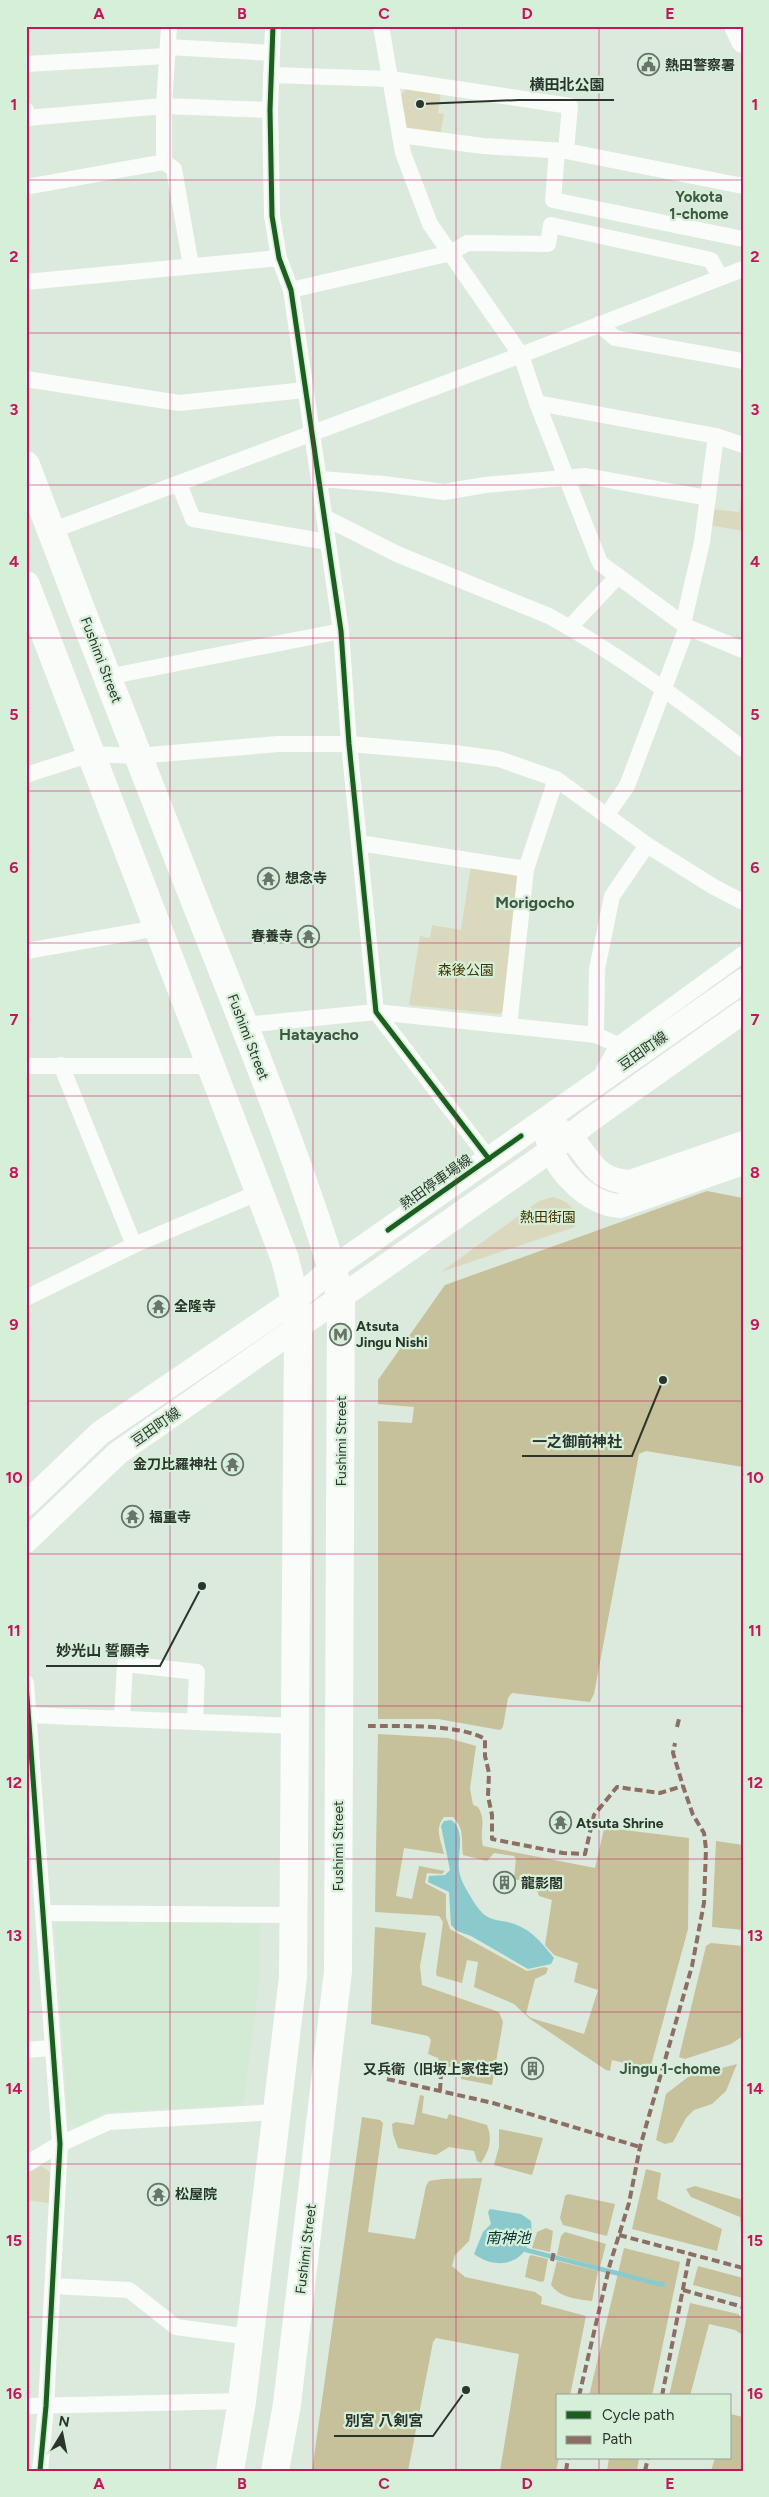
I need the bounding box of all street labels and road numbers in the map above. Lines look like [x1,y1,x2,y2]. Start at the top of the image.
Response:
street label: Fushimi Street [77,615,125,705]
street label: Fushimi Street [224,992,272,1082]
street label: 豆田町線 [615,1028,671,1074]
street label: 熱田停車場線 [397,1151,475,1213]
street label: Fushimi Street [333,1396,350,1486]
street label: 豆田町線 [128,1404,184,1450]
street label: Fushimi Street [330,1801,347,1891]
street label: Fushimi Street [292,2203,320,2295]

